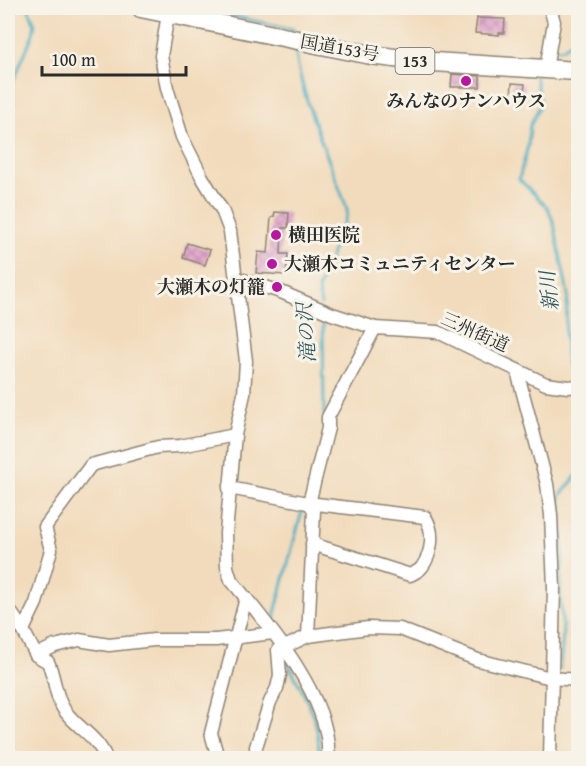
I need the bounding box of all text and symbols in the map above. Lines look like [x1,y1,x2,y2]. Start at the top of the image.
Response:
street label: 国道153号 [298,27,382,68]
scale bar [42,39,186,77]
text: 100 m [51,46,96,73]
road number: 153 [396,48,434,74]
marker: みんなのナンハウス [459,74,473,88]
place label: みんなのナンハウス [386,87,546,114]
place label: 横田医院 [288,221,360,248]
marker: 横田医院 [269,228,283,242]
place label: 大瀬木コミュニティセンター [284,250,515,277]
marker: 大瀬木コミュニティセンター [265,257,279,271]
water label: 新川 [532,268,565,312]
place label: 大瀬木の灯籠 [157,273,265,300]
marker: 大瀬木の灯籠 [270,280,284,294]
water label: 滝の沢 [289,299,322,364]
street label: 三州街道 [437,305,514,359]

